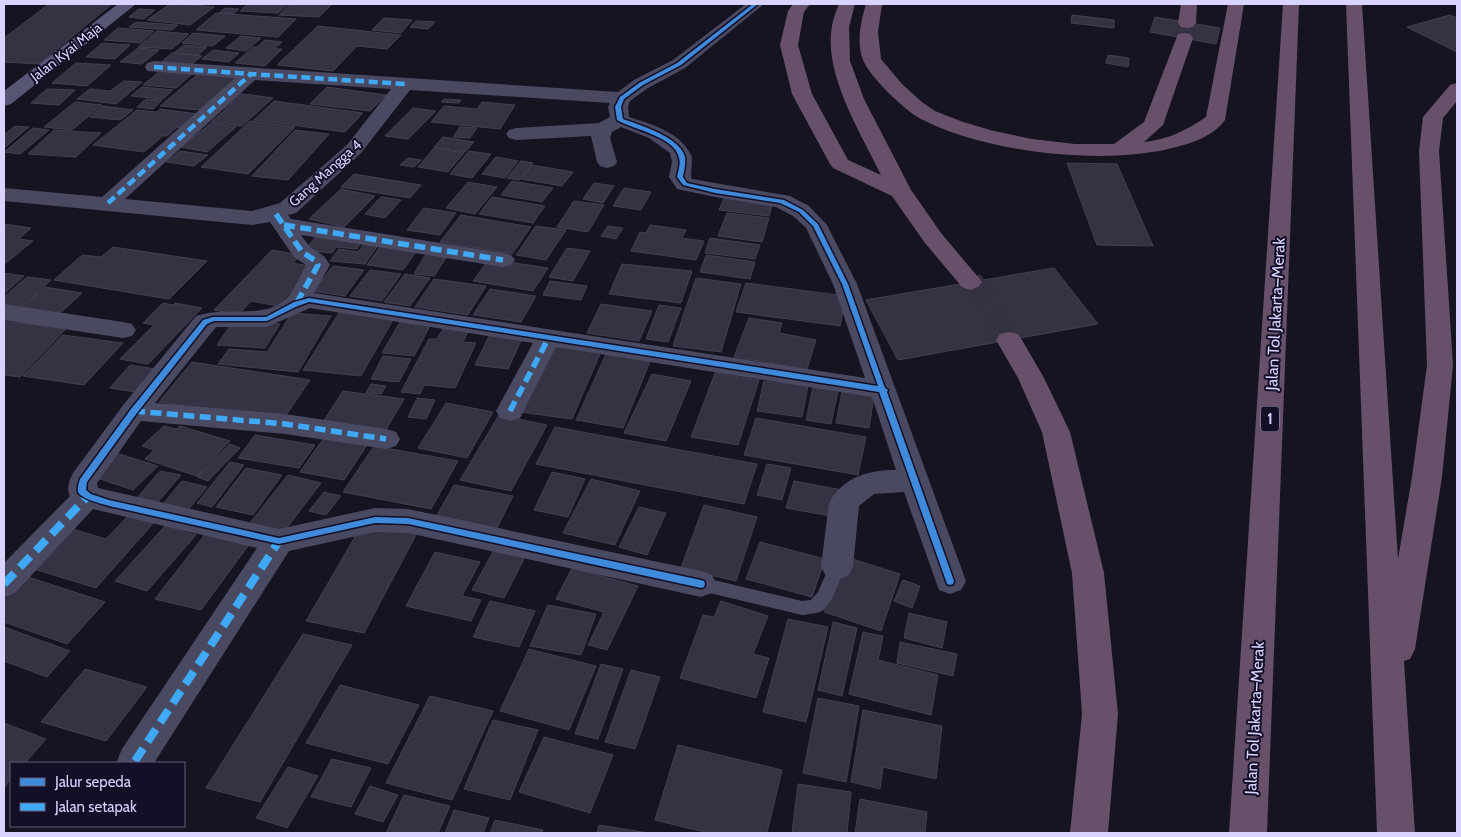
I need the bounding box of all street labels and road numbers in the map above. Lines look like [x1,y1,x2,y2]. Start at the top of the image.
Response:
street label: Jalan Kyai Maja [26,18,106,86]
street label: Gang Mangga 4 [285,136,365,210]
street label: Jalan Tol Jakarta–Merak [1262,236,1289,392]
road number: 1 [1261,406,1279,432]
street label: Jalan Tol Jakarta–Merak [1241,640,1268,796]

